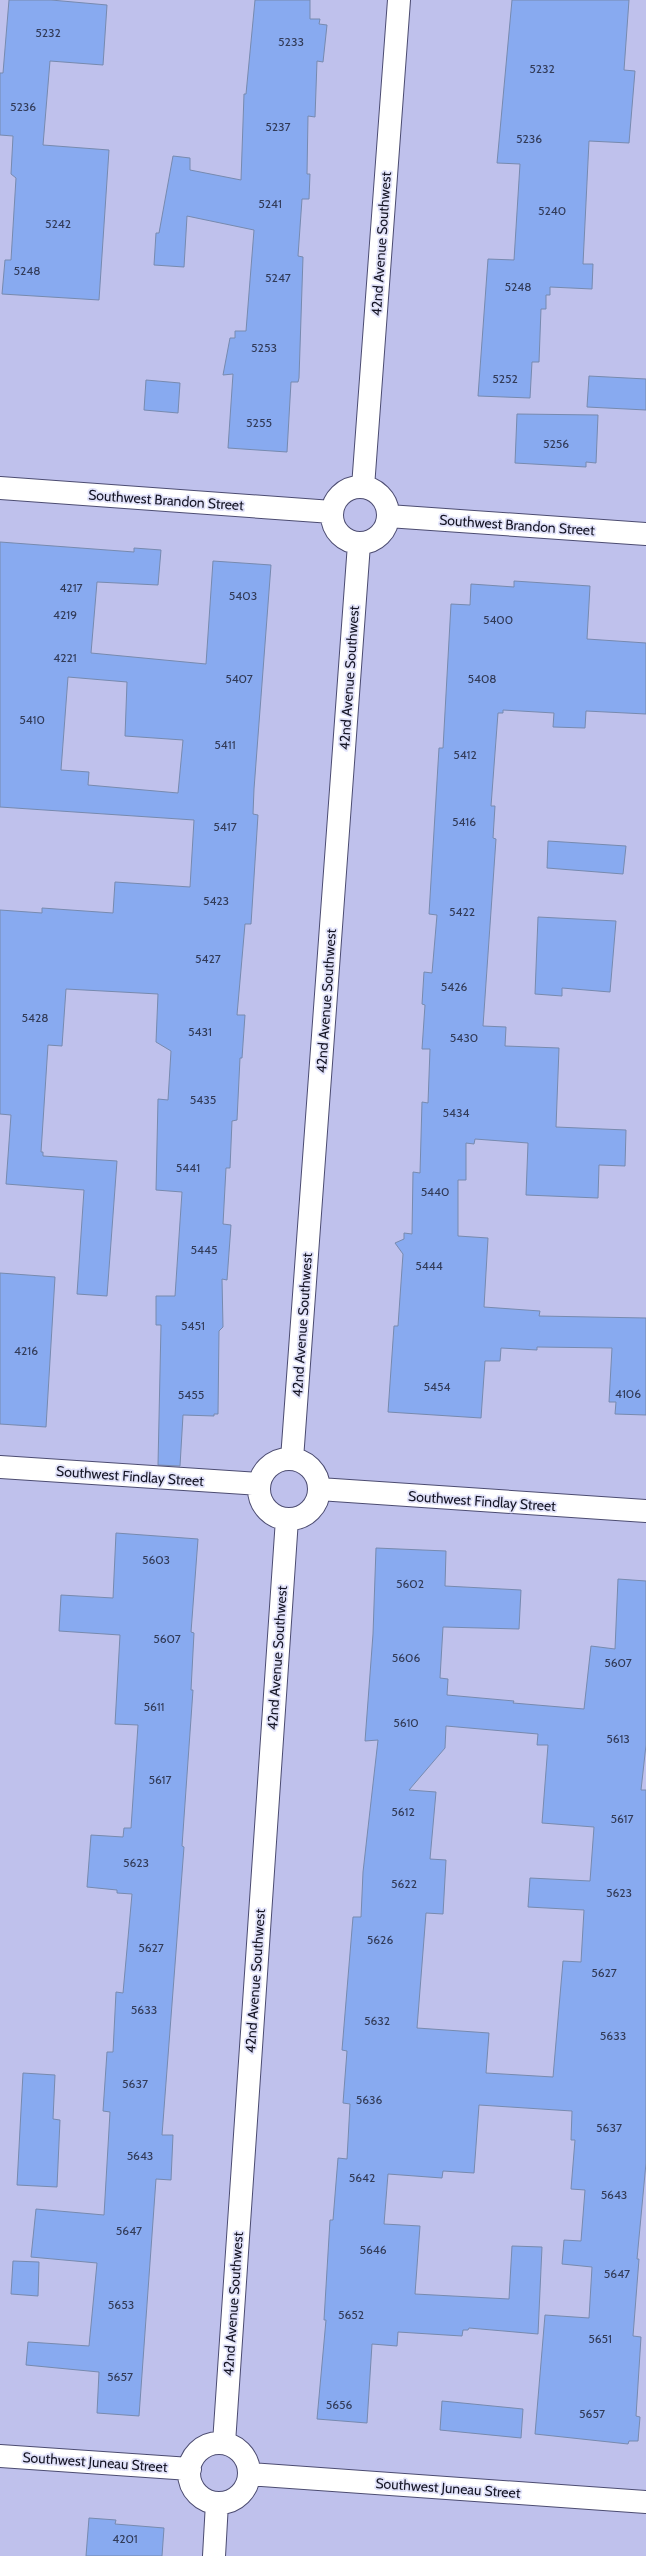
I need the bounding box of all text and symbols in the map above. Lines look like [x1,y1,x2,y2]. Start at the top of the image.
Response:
house number: 5232 [35,25,61,40]
house number: 5233 [278,34,304,49]
house number: 5232 [529,61,555,76]
house number: 5236 [10,99,36,114]
house number: 5237 [265,119,291,134]
house number: 5236 [516,131,542,146]
street label: 42nd Avenue Southwest [367,171,395,317]
house number: 5241 [258,196,282,211]
house number: 5240 [538,203,566,218]
house number: 5242 [45,216,71,231]
house number: 5248 [14,263,41,278]
house number: 5247 [265,270,291,285]
house number: 5248 [505,279,532,294]
house number: 5253 [251,340,277,355]
house number: 5252 [492,371,518,386]
house number: 5255 [246,415,272,430]
house number: 5256 [543,436,569,451]
street label: Southwest Brandon Street [88,486,245,514]
street label: Southwest Brandon Street [439,511,596,539]
house number: 4217 [59,580,83,595]
house number: 5403 [229,588,257,603]
street label: 42nd Avenue Southwest [335,605,363,751]
house number: 4219 [53,607,77,622]
house number: 5400 [483,612,513,627]
house number: 4221 [53,650,77,665]
house number: 5407 [225,671,253,686]
house number: 5408 [467,671,497,686]
house number: 5410 [19,712,45,727]
house number: 5411 [214,737,236,752]
house number: 5412 [453,747,477,762]
house number: 5416 [452,814,476,829]
house number: 5417 [213,819,237,834]
house number: 5423 [203,893,229,908]
house number: 5422 [449,904,475,919]
street label: 42nd Avenue Southwest [312,928,340,1074]
house number: 5427 [195,951,221,966]
house number: 5426 [441,979,467,994]
house number: 5428 [22,1010,49,1025]
house number: 5431 [188,1024,212,1039]
house number: 5430 [450,1030,478,1045]
house number: 5435 [190,1092,216,1107]
house number: 5434 [443,1105,469,1120]
house number: 5441 [176,1160,200,1175]
house number: 5440 [421,1184,449,1199]
house number: 5445 [191,1242,217,1257]
street label: 42nd Avenue Southwest [288,1252,316,1398]
house number: 5444 [415,1258,443,1273]
house number: 5451 [181,1318,205,1333]
house number: 4216 [14,1343,38,1358]
house number: 5454 [424,1379,450,1394]
house number: 4106 [615,1386,641,1401]
house number: 5455 [178,1387,204,1402]
street label: Southwest Findlay Street [56,1462,205,1490]
street label: Southwest Findlay Street [408,1487,557,1515]
house number: 5603 [142,1552,170,1567]
house number: 5602 [396,1576,424,1591]
street label: 42nd Avenue Southwest [263,1585,291,1731]
house number: 5607 [153,1631,181,1646]
house number: 5606 [392,1650,420,1665]
house number: 5607 [604,1655,632,1670]
house number: 5611 [143,1699,165,1714]
house number: 5610 [393,1715,419,1730]
house number: 5613 [606,1731,630,1746]
house number: 5617 [148,1772,172,1787]
house number: 5612 [391,1804,415,1819]
house number: 5617 [610,1811,634,1826]
house number: 5623 [123,1855,149,1870]
house number: 5622 [391,1876,417,1891]
house number: 5623 [606,1885,632,1900]
street label: 42nd Avenue Southwest [241,1908,269,2054]
house number: 5626 [367,1932,393,1947]
house number: 5627 [138,1940,164,1955]
house number: 5627 [591,1965,617,1980]
house number: 5633 [131,2002,157,2017]
house number: 5632 [364,2013,390,2028]
house number: 5633 [600,2028,626,2043]
house number: 5637 [122,2076,148,2091]
house number: 5636 [356,2092,382,2107]
house number: 5637 [596,2120,622,2135]
house number: 5643 [127,2148,153,2163]
house number: 5642 [349,2170,375,2185]
house number: 5643 [601,2187,627,2202]
house number: 5647 [116,2223,142,2238]
street label: 42nd Avenue Southwest [219,2231,247,2377]
house number: 5646 [359,2242,387,2257]
house number: 5647 [604,2266,630,2281]
house number: 5653 [108,2297,134,2312]
house number: 5652 [338,2307,364,2322]
house number: 5651 [588,2331,612,2346]
house number: 5657 [107,2369,133,2384]
house number: 5656 [326,2397,352,2412]
house number: 5657 [579,2406,605,2421]
street label: Southwest Juneau Street [22,2448,168,2476]
street label: Southwest Juneau Street [375,2474,521,2502]
house number: 4201 [112,2531,138,2546]

